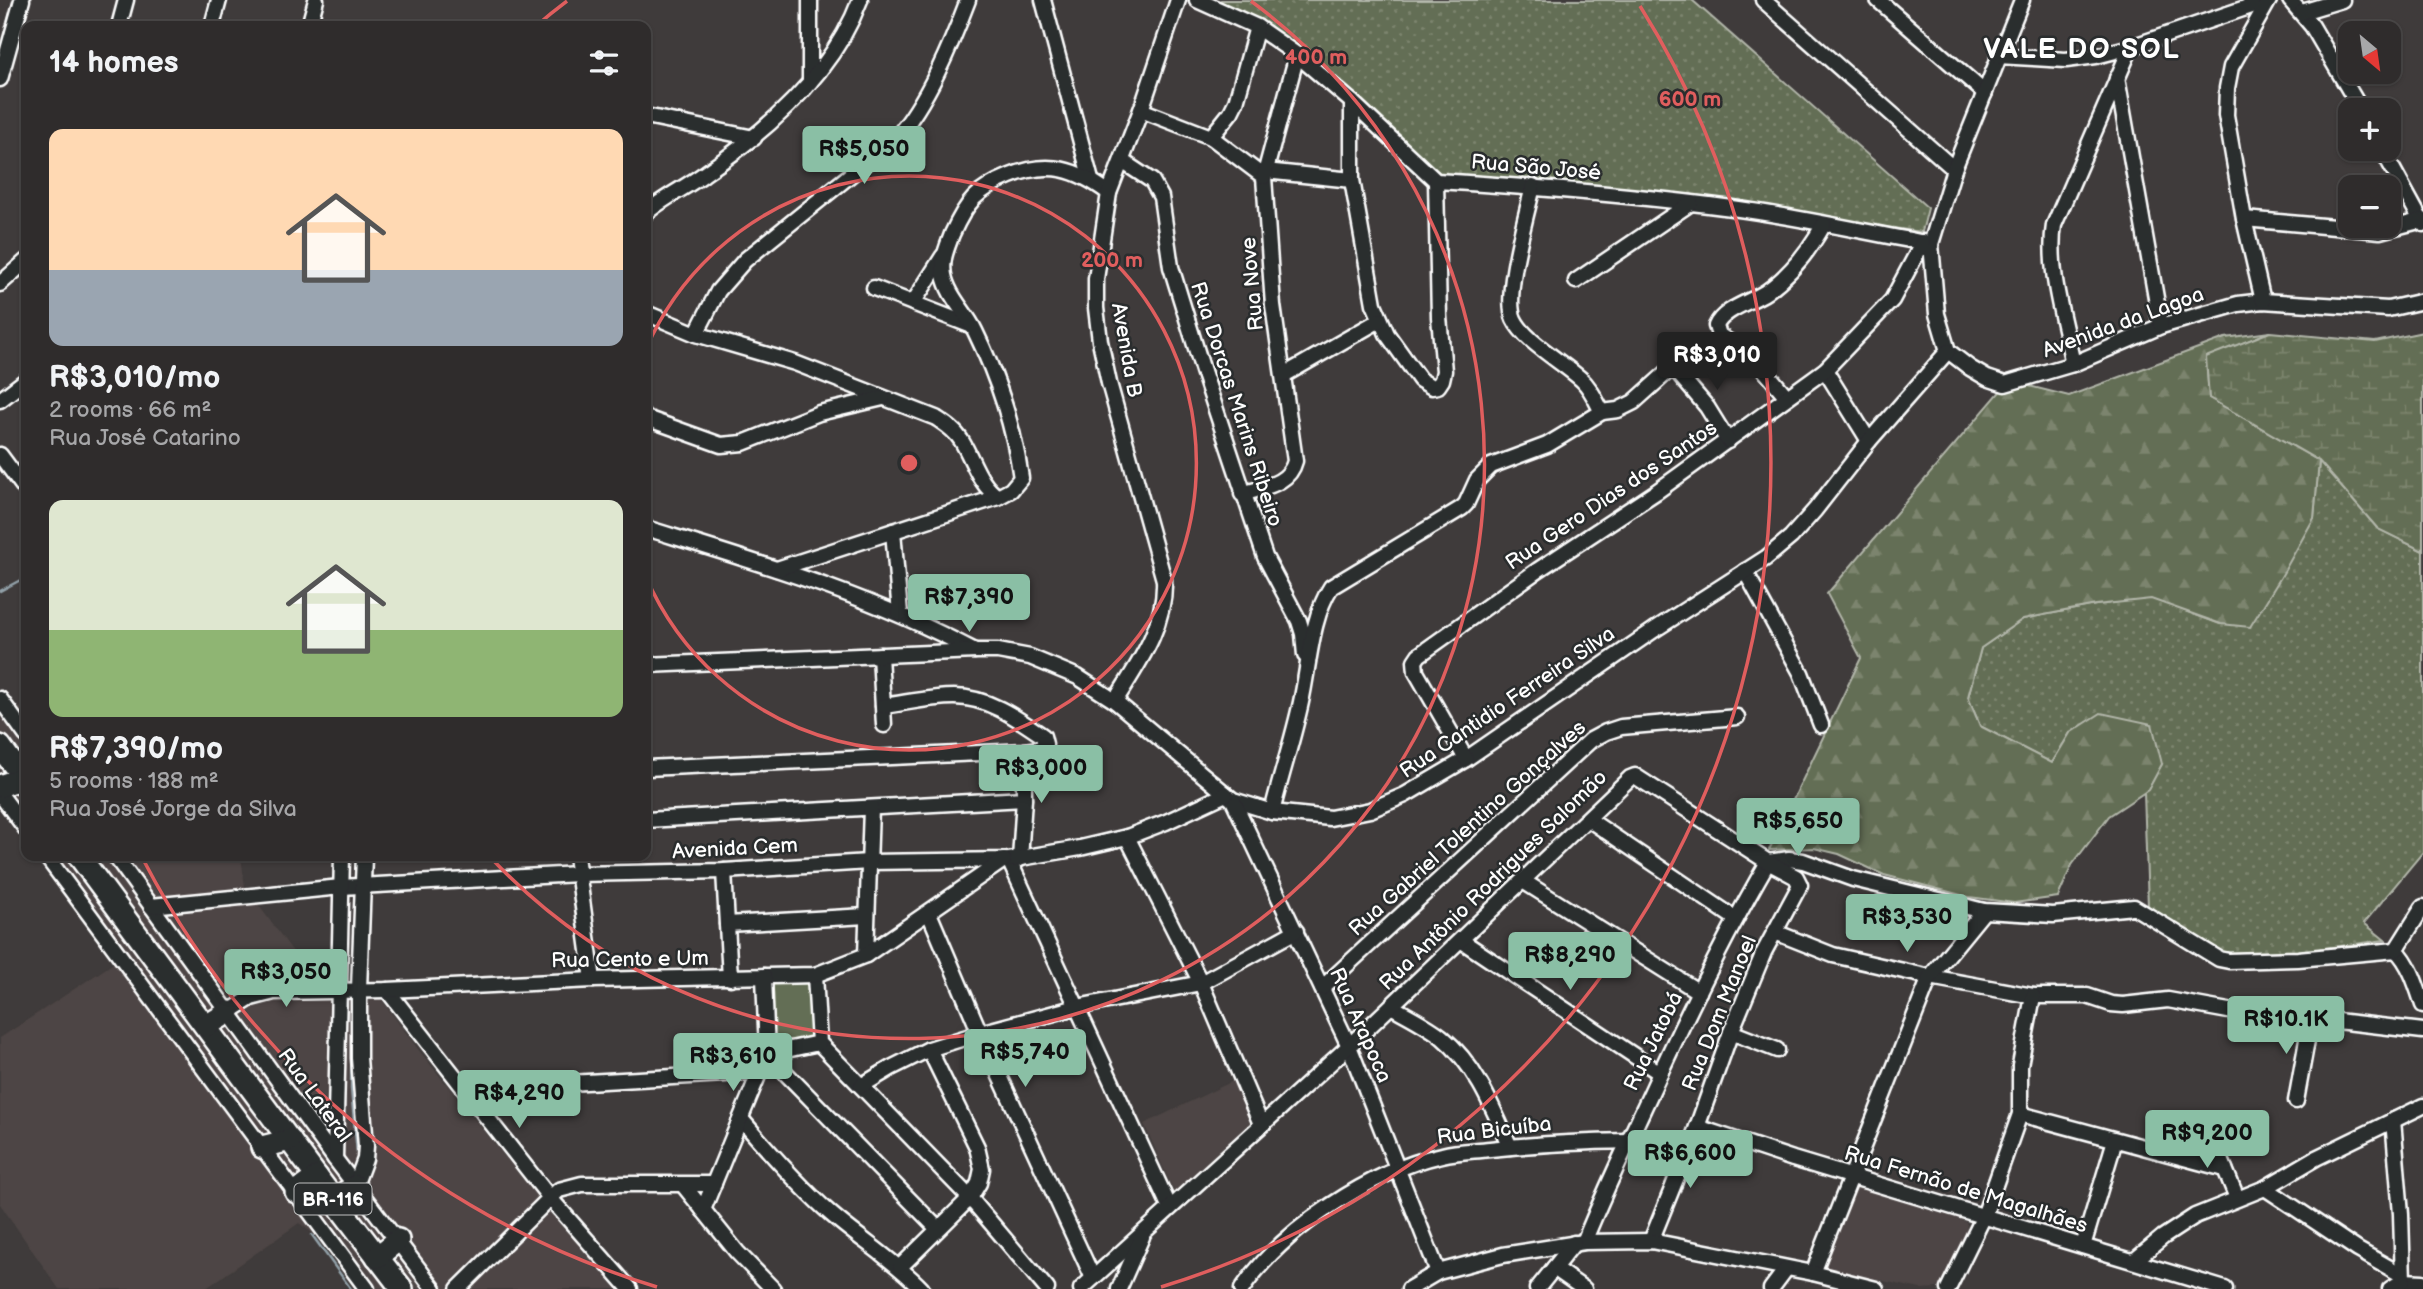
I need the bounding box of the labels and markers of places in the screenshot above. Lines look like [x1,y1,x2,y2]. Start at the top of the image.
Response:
pin: R$5,050 [799,127,929,186]
pin: R$3,010 [1652,332,1782,392]
centre of rings [897,451,921,475]
pin: R$7,390 [904,574,1034,634]
pin: R$3,000 [976,746,1106,805]
pin: R$5,650 [1733,798,1863,858]
pin: R$3,530 [1842,894,1972,954]
pin: R$8,290 [1505,932,1635,992]
pin: R$3,050 [221,950,351,1009]
pin: R$10.1K [2221,996,2351,1056]
pin: R$5,740 [960,1030,1090,1089]
pin: R$3,610 [668,1034,798,1093]
pin: R$4,290 [454,1070,584,1130]
pin: R$9,200 [2142,1110,2272,1170]
pin: R$6,600 [1625,1130,1755,1190]

